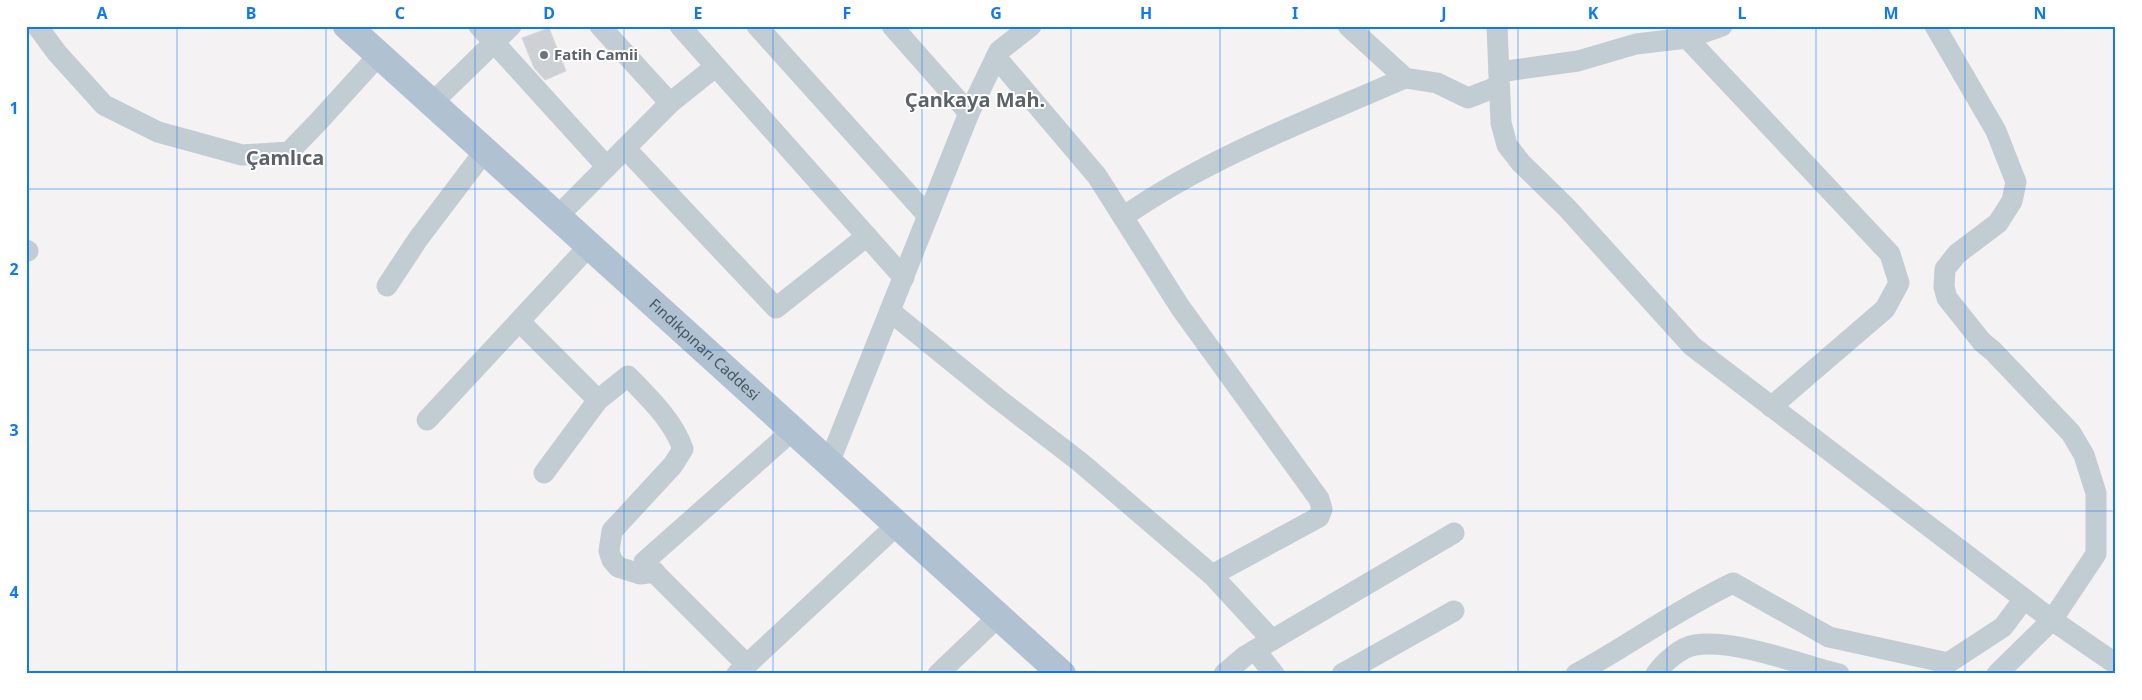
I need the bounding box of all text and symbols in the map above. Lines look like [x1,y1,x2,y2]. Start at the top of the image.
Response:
text: A [96,2,108,24]
text: B [246,2,256,24]
text: C [395,2,405,24]
text: D [543,2,555,24]
text: E [694,2,703,24]
text: F [843,2,851,24]
text: G [990,2,1002,24]
text: H [1140,2,1152,24]
text: I [1292,2,1298,24]
text: J [1439,2,1447,24]
text: K [1588,2,1599,24]
text: L [1738,2,1747,24]
text: M [1883,2,1899,24]
text: N [2033,2,2047,24]
place label: Fatih Camii [554,44,638,64]
marker: Fatih Camii [538,49,550,61]
district label: Çankaya Mah. [905,86,1045,113]
text: 1 [9,97,19,119]
district label: Çamlıca [246,144,324,171]
text: 2 [9,258,19,280]
street label: Fındıkpınarı Caddesi [645,294,764,404]
text: 3 [9,419,19,441]
text: 4 [9,581,19,603]

